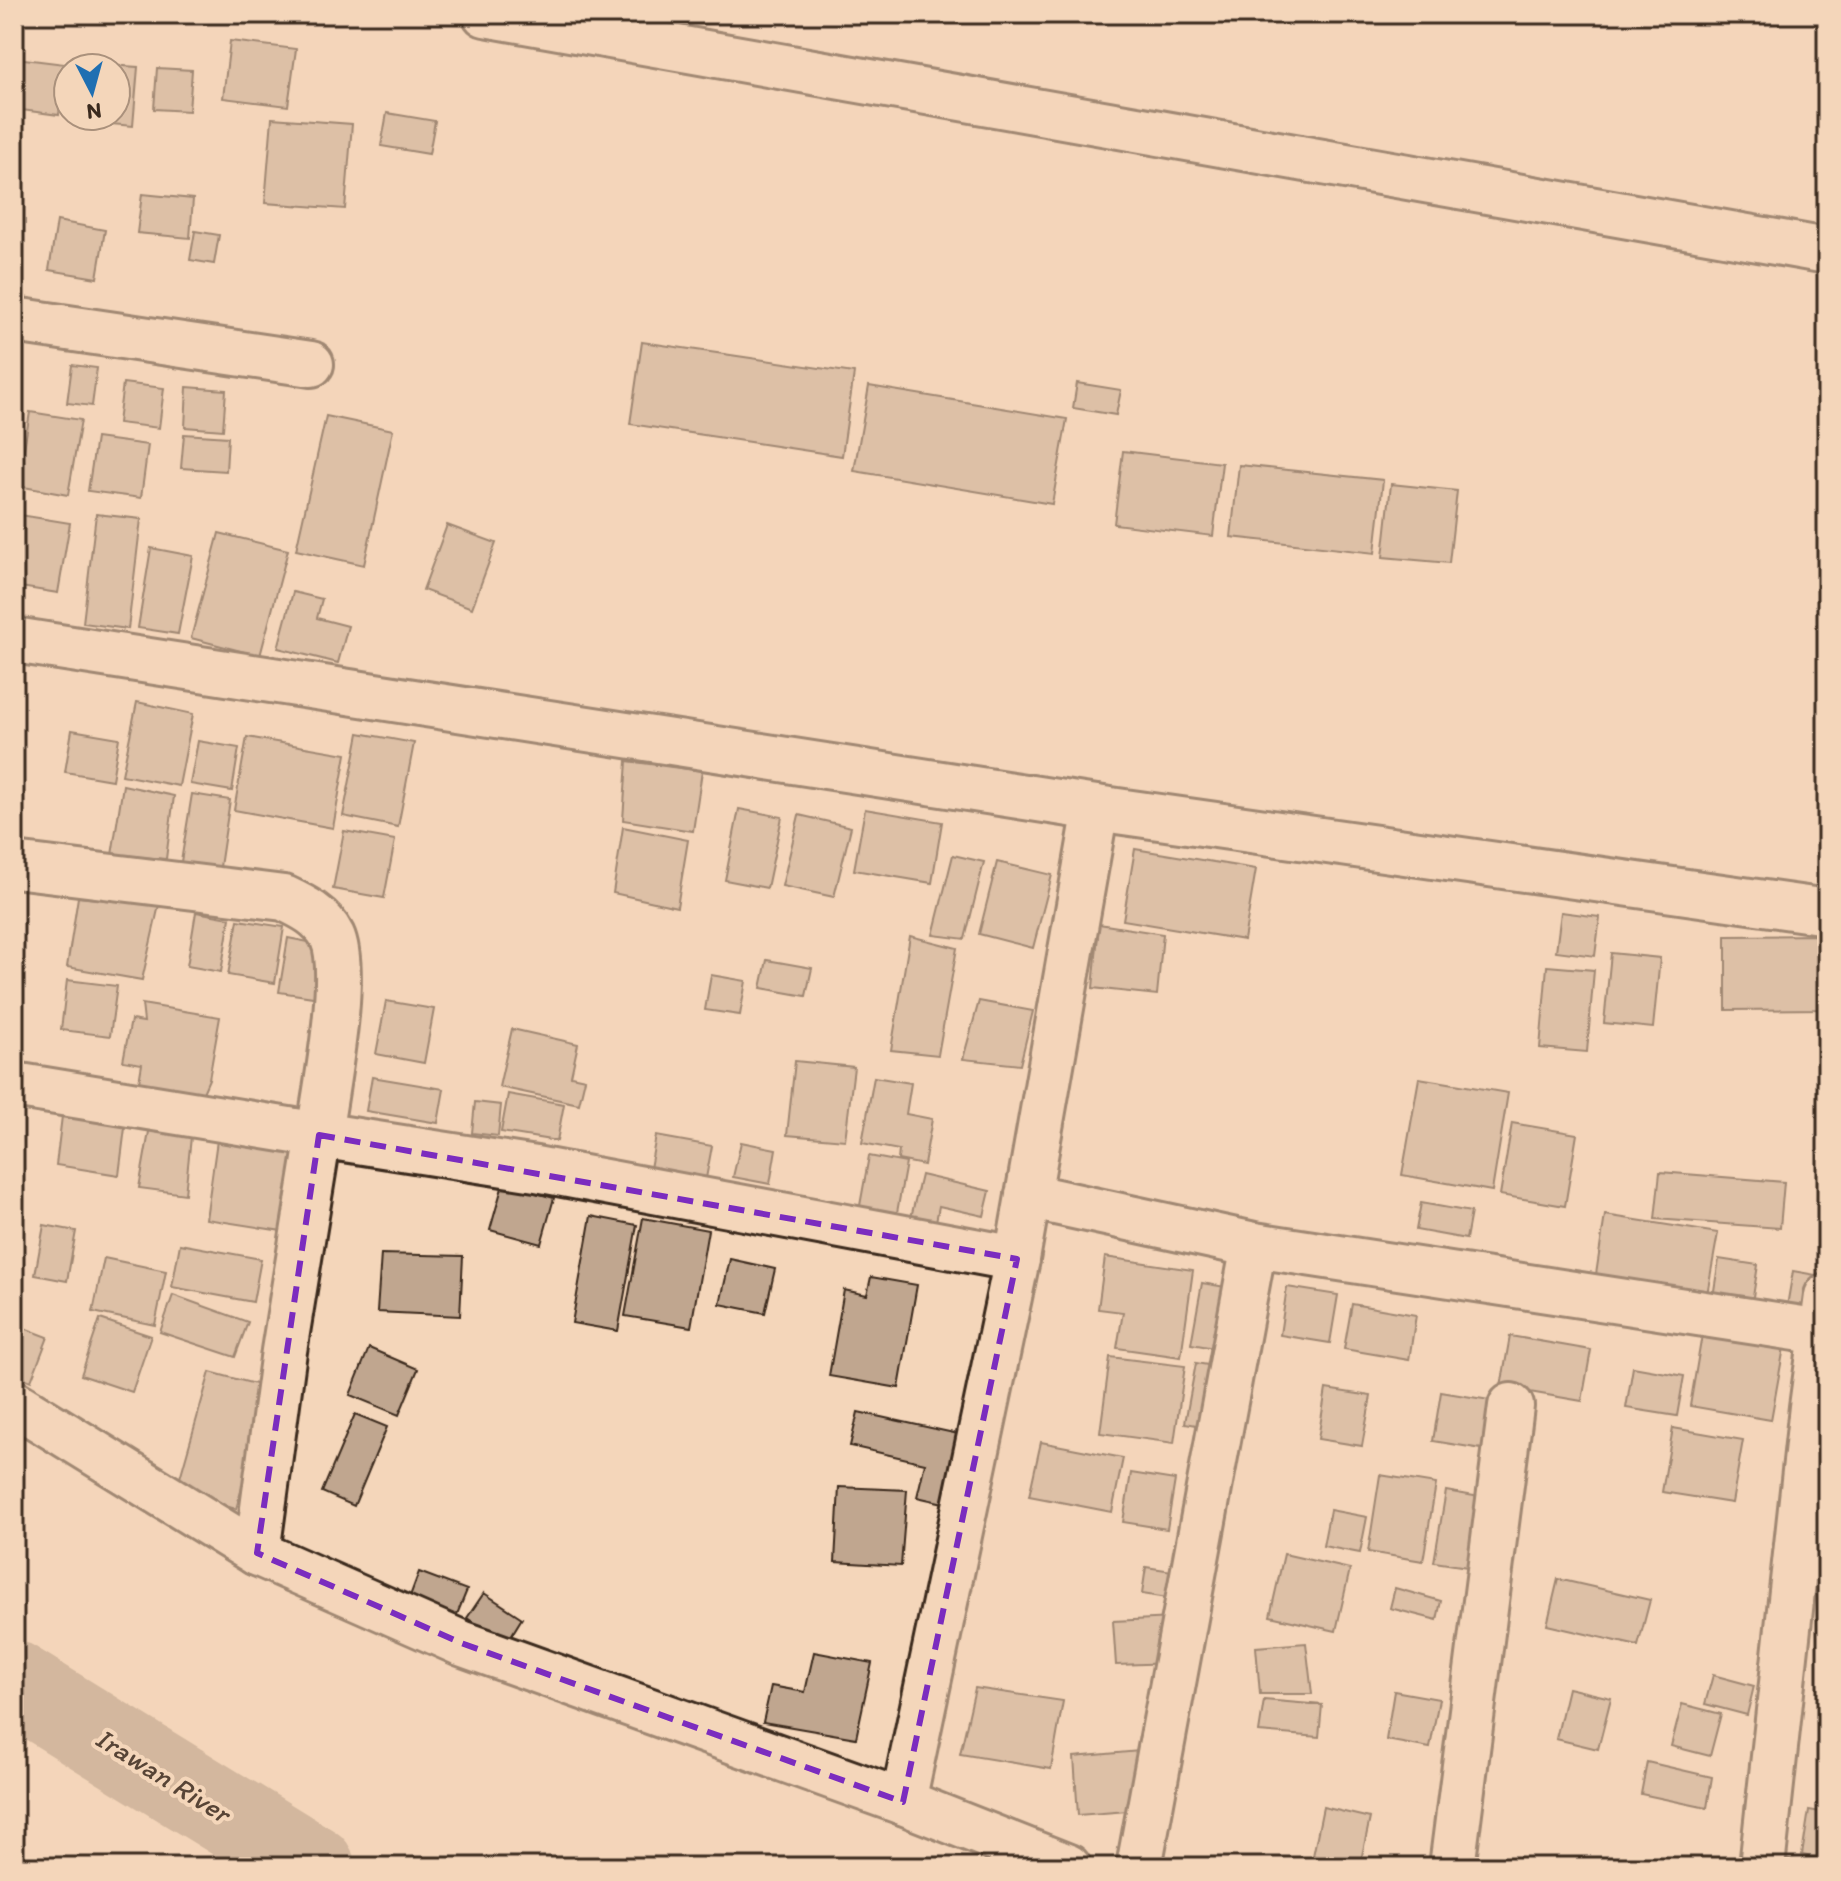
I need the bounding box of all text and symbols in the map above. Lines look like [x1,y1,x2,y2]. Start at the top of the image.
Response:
north arrow [52,52,132,132]
text: N [85,97,103,126]
water label: Irawan River [90,1720,239,1832]

